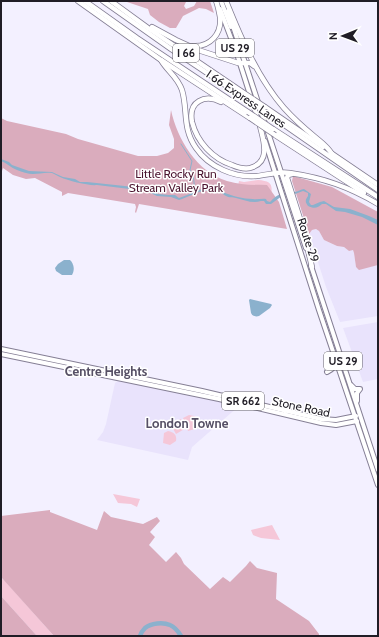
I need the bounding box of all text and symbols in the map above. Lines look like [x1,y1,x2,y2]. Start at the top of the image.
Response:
north arrow [323,16,363,56]
text: N [326,32,340,40]
road number: US 29 [216,39,254,57]
road number: I 66 [173,44,199,62]
street label: I 66 Express Lanes [203,66,289,131]
park label: Little Rocky Run Stream Valley Park [129,166,224,195]
street label: Route 29 [294,216,323,264]
road number: US 29 [324,352,362,370]
district label: Centre Heights [65,363,148,379]
road number: SR 662 [222,392,264,410]
street label: Stone Road [271,393,332,420]
district label: London Towne [146,415,229,431]

